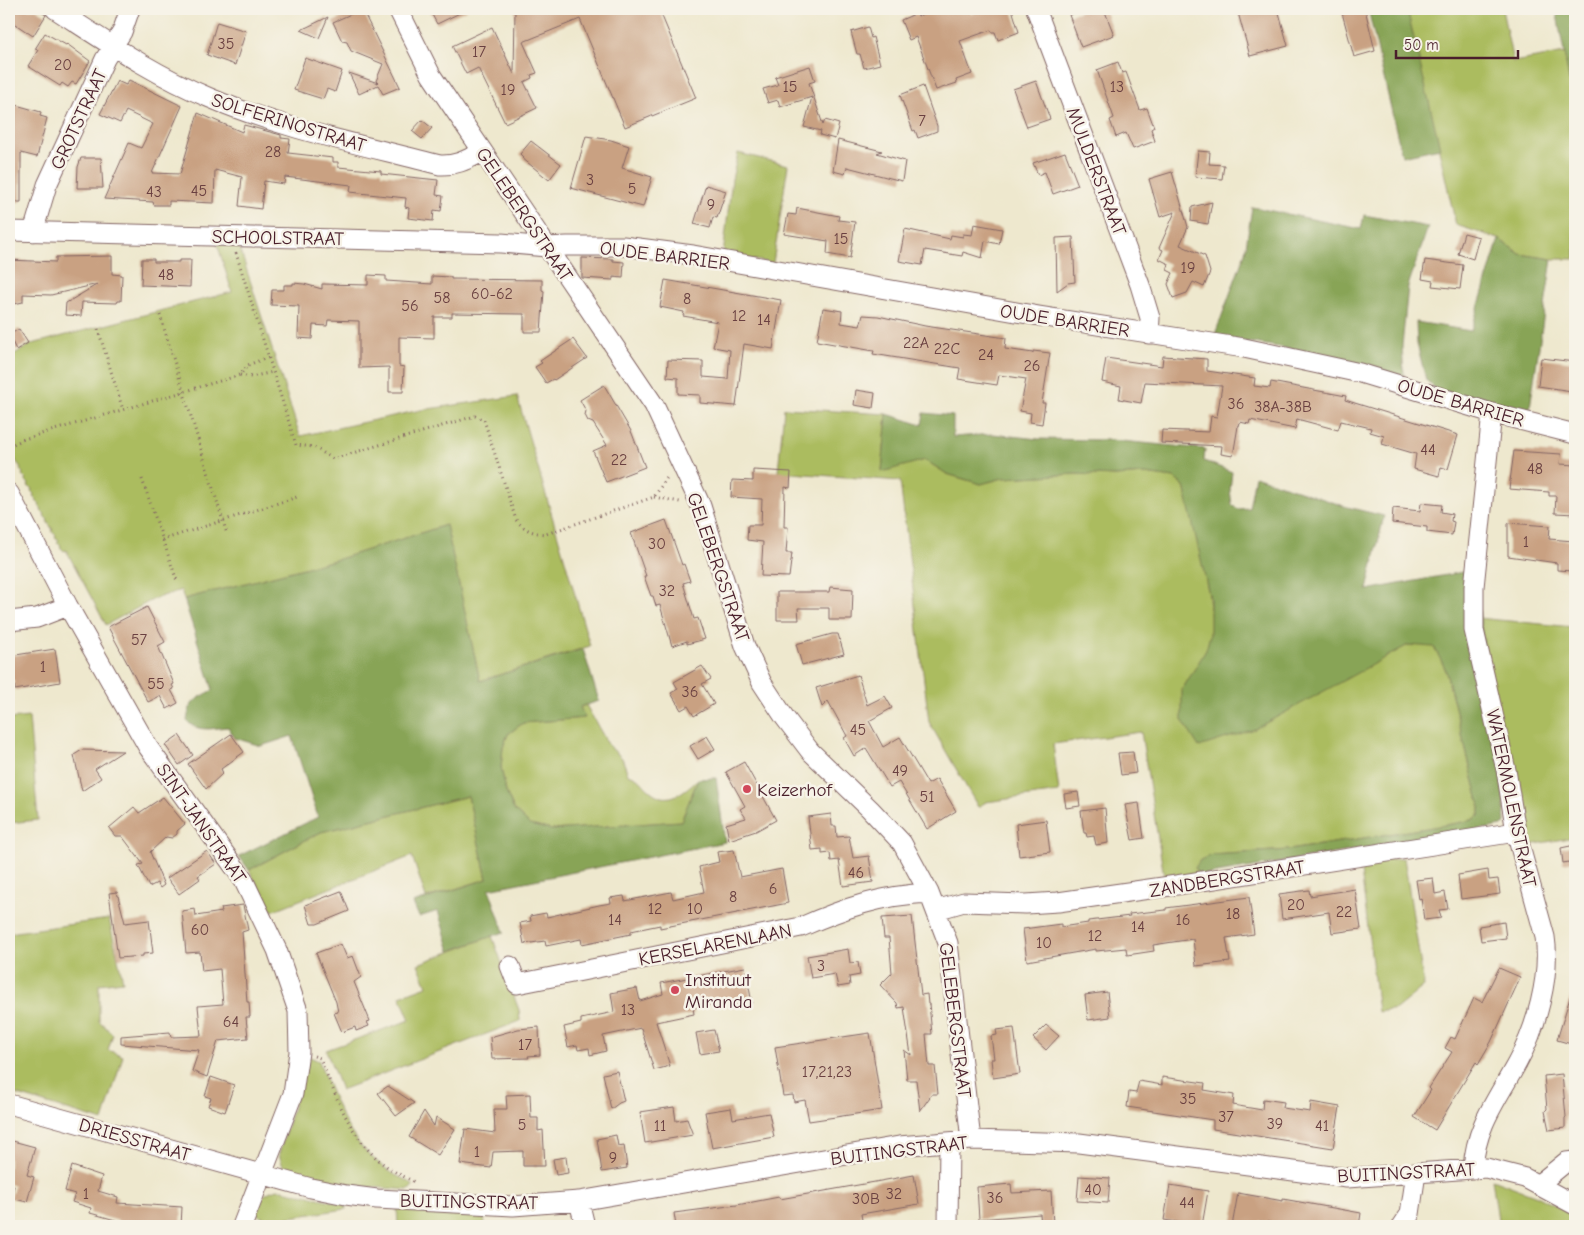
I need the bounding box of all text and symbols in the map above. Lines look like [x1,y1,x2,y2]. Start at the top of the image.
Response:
scale bar [1396,28,1519,60]
house number: 35 [218,35,234,53]
text: 50 m [1404,36,1439,54]
house number: 17 [472,43,486,61]
house number: 20 [54,56,72,74]
street label: GROTSTRAAT [46,66,112,173]
house number: 15 [782,78,798,96]
house number: 13 [1110,78,1124,96]
house number: 19 [501,81,515,99]
street label: SOLFERINOSTRAAT [209,89,369,157]
street label: MULDERSTRAAT [1062,104,1131,239]
house number: 7 [918,112,926,130]
house number: 28 [265,143,281,161]
street label: GELEBERGSTRAAT [471,144,577,286]
house number: 3 [586,171,594,189]
house number: 5 [628,180,636,198]
house number: 45 [191,182,207,200]
house number: 43 [146,183,162,201]
house number: 9 [707,196,715,214]
street label: SCHOOLSTRAAT [212,226,344,250]
house number: 15 [833,230,849,248]
street label: OUDE BARRIER [599,237,731,275]
house number: 19 [1181,259,1195,277]
house number: 48 [158,266,174,284]
house number: 60-62 [471,285,513,303]
house number: 58 [434,289,450,307]
house number: 8 [683,290,691,308]
house number: 56 [401,297,419,315]
street label: OUDE BARRIER [999,300,1131,342]
house number: 12 [732,307,746,325]
house number: 14 [757,311,771,329]
house number: 22A [903,334,929,352]
house number: 22C [934,340,960,358]
house number: 24 [978,346,994,364]
house number: 26 [1023,357,1041,375]
street label: OUDE BARRIER [1395,374,1527,432]
house number: 36 [1228,395,1244,413]
house number: 38A-38B [1254,398,1312,416]
house number: 44 [1420,441,1436,459]
house number: 22 [611,451,627,469]
house number: 48 [1527,460,1543,478]
street label: GELEBERGSTRAAT [682,490,754,645]
house number: 1 [1523,533,1529,551]
house number: 30 [648,535,666,553]
house number: 32 [659,582,675,600]
house number: 57 [131,631,148,649]
house number: 1 [40,658,46,676]
house number: 55 [147,675,165,693]
house number: 36 [682,683,698,701]
street label: WATERMOLENSTRAAT [1481,707,1541,889]
house number: 45 [850,721,866,739]
street label: SINT-JANSTRAAT [152,759,251,888]
house number: 49 [892,762,908,780]
place label: Keizerhof [757,779,834,801]
marker: Keizerhof [741,783,753,795]
house number: 51 [919,788,935,806]
street label: ZANDBERGSTRAAT [1148,856,1306,902]
house number: 46 [848,864,864,882]
house number: 6 [769,880,777,898]
house number: 8 [729,888,737,906]
house number: 20 [1287,896,1305,914]
house number: 12 [648,900,662,918]
house number: 10 [687,900,703,918]
house number: 22 [1336,903,1352,921]
house number: 18 [1226,905,1240,923]
house number: 14 [608,911,622,929]
house number: 16 [1175,911,1191,929]
house number: 14 [1131,918,1145,936]
street label: KERSELARENLAAN [637,919,794,971]
house number: 60 [191,921,209,939]
house number: 12 [1088,927,1102,945]
house number: 10 [1036,934,1052,952]
street label: GELEBERGSTRAAT [935,941,975,1099]
house number: 3 [817,957,825,975]
place label: Instituut Miranda [685,969,753,1013]
marker: Instituut Miranda [669,984,681,996]
house number: 13 [621,1001,635,1019]
house number: 64 [223,1013,239,1031]
house number: 17 [518,1036,532,1054]
house number: 17,21,23 [802,1063,852,1081]
house number: 35 [1180,1090,1196,1108]
house number: 37 [1218,1108,1234,1126]
street label: DRIESSTRAAT [76,1114,193,1166]
house number: 39 [1267,1115,1283,1133]
house number: 5 [518,1116,526,1134]
house number: 11 [654,1117,666,1135]
house number: 41 [1315,1117,1329,1135]
street label: BUITINGSTRAAT [829,1132,969,1170]
house number: 1 [474,1143,480,1161]
house number: 9 [609,1149,617,1167]
street label: BUITINGSTRAAT [1337,1158,1476,1188]
house number: 40 [1084,1181,1102,1199]
house number: 1 [83,1185,89,1203]
house number: 32 [886,1185,902,1203]
house number: 36 [987,1189,1003,1207]
street label: BUITINGSTRAAT [400,1190,538,1214]
house number: 30B [852,1190,880,1208]
house number: 44 [1179,1194,1195,1212]

